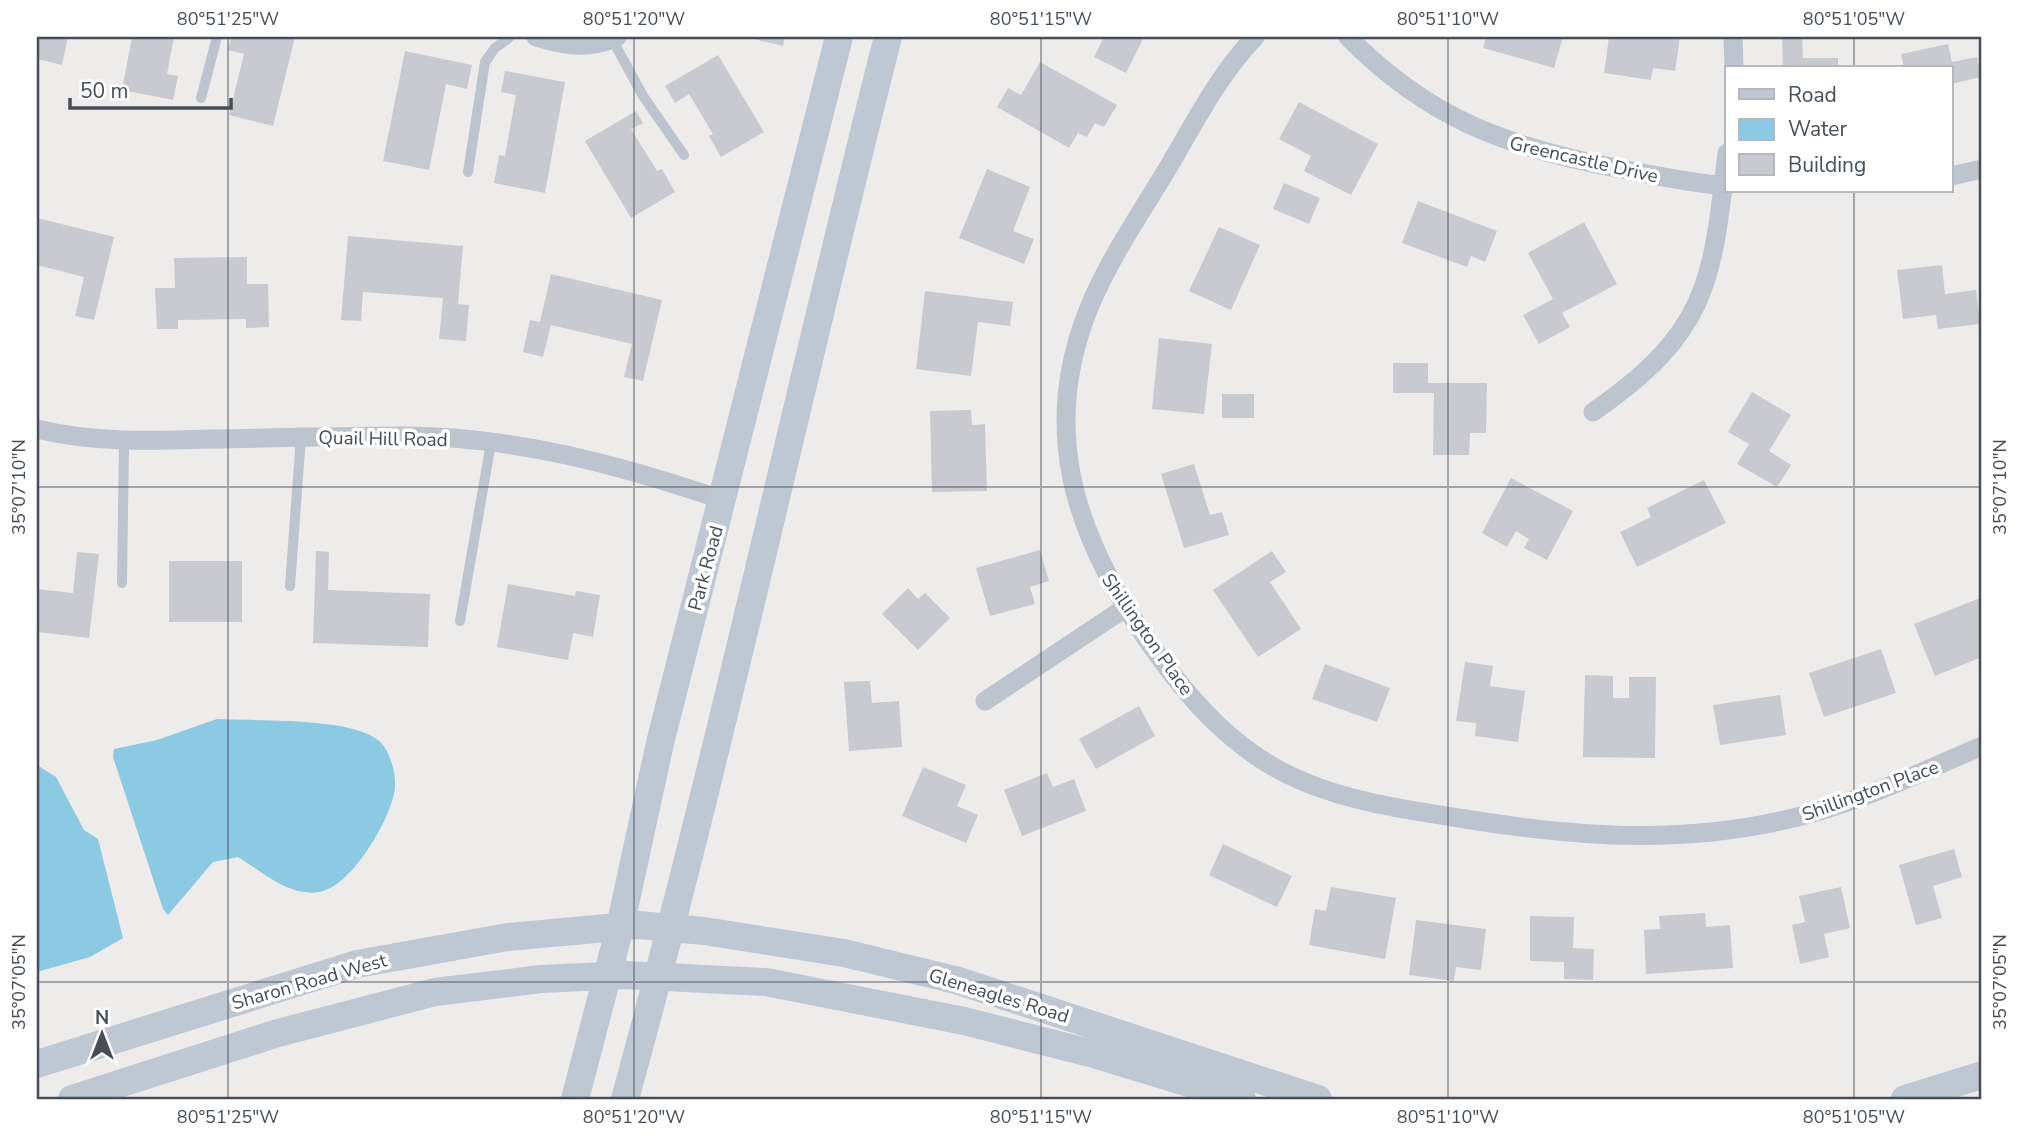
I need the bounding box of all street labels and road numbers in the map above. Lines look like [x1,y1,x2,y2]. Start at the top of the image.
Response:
street label: Greencastle Drive [1507,130,1661,190]
street label: Quail Hill Road [318,425,448,453]
street label: Park Road [682,523,730,614]
street label: Shillington Place [1095,568,1199,701]
street label: Shillington Place [1798,754,1942,828]
street label: Sharon Road West [229,947,390,1017]
street label: Gleneagles Road [925,962,1072,1030]

